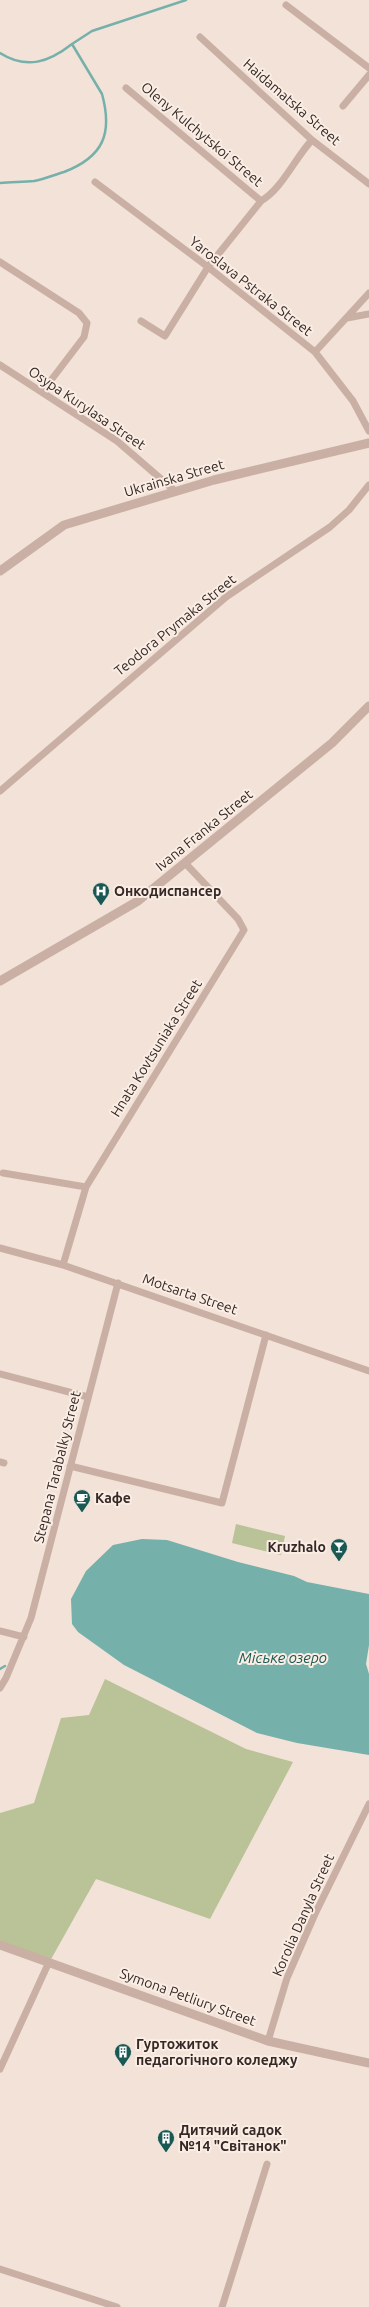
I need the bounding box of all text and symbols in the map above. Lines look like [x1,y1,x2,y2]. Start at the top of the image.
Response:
street label: Haidamatska Street [240,56,344,149]
street label: Oleny Kulchytskoi Street [138,79,266,190]
street label: Yaroslava Pstraka Street [186,233,316,339]
street label: Osypa Kurylasa Street [25,363,149,453]
street label: Ukrainska Street [122,456,226,500]
street label: Teodora Prymaka Street [111,571,239,679]
street label: Ivana Franka Street [152,786,256,874]
hospital icon: Онкодиспансер [91,881,111,906]
place label: Онкодиспансер [114,883,221,899]
street label: Hnata Kovtsuniaka Street [107,976,205,1120]
street label: Motsarta Street [140,1270,240,1318]
street label: Stepana Tarabalky Street [30,1389,84,1545]
cafe icon: Кафе [72,1488,92,1513]
place label: Кафе [95,1490,131,1506]
bar icon: Kruzhalo [329,1537,349,1562]
place label: Kruzhalo [267,1539,326,1555]
water label: Міське озеро [239,1649,327,1666]
street label: Korolia Danyla Street [269,1851,337,1979]
street label: Symona Petliury Street [118,1965,259,2029]
place label: Гуртожиток педагогічного коледжу [136,2036,298,2068]
building icon: Гуртожиток педагогічного коледжу [113,2042,133,2067]
place label: Дитячий садок №14 "Світанок" [179,2122,287,2154]
building icon: Дитячий садок №14 "Світанок" [156,2128,176,2153]

